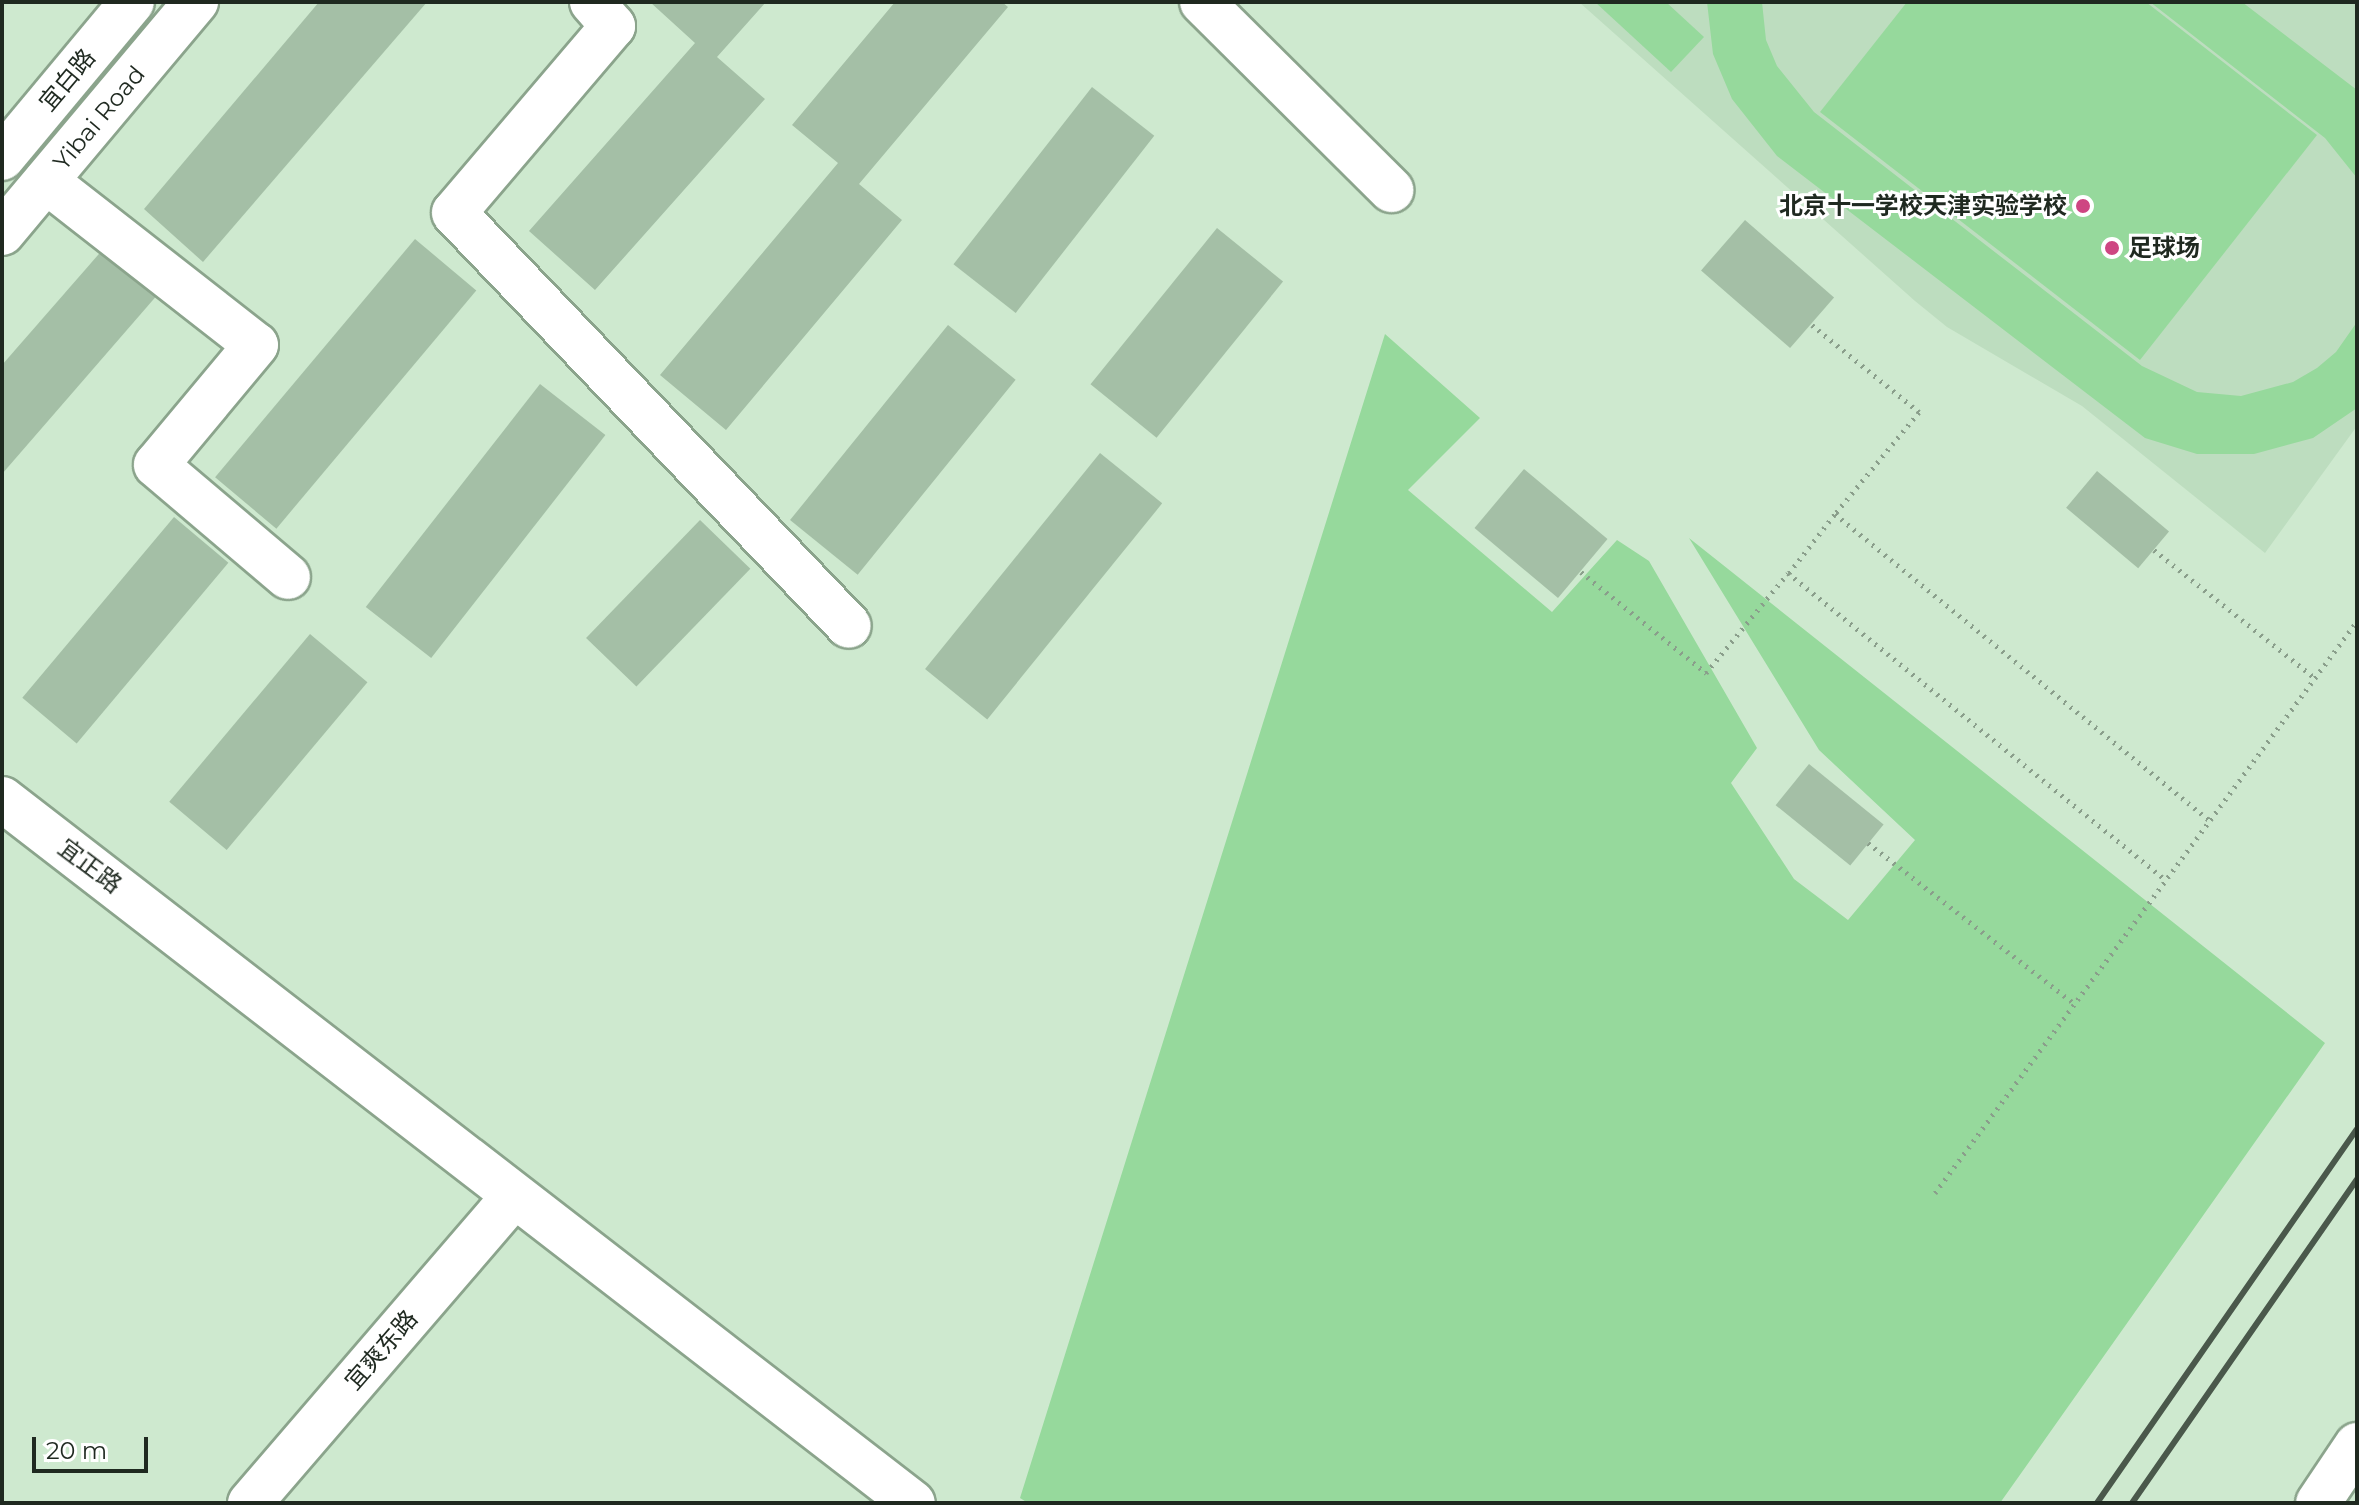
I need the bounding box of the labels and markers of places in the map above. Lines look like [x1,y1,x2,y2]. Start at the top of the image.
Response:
place label: 北京十一学校天津实验学校 [1779,192,2067,220]
marker: 北京十一学校天津实验学校 [2074,197,2092,215]
place label: 足球场 [2128,234,2200,262]
marker: 足球场 [2103,239,2121,257]

